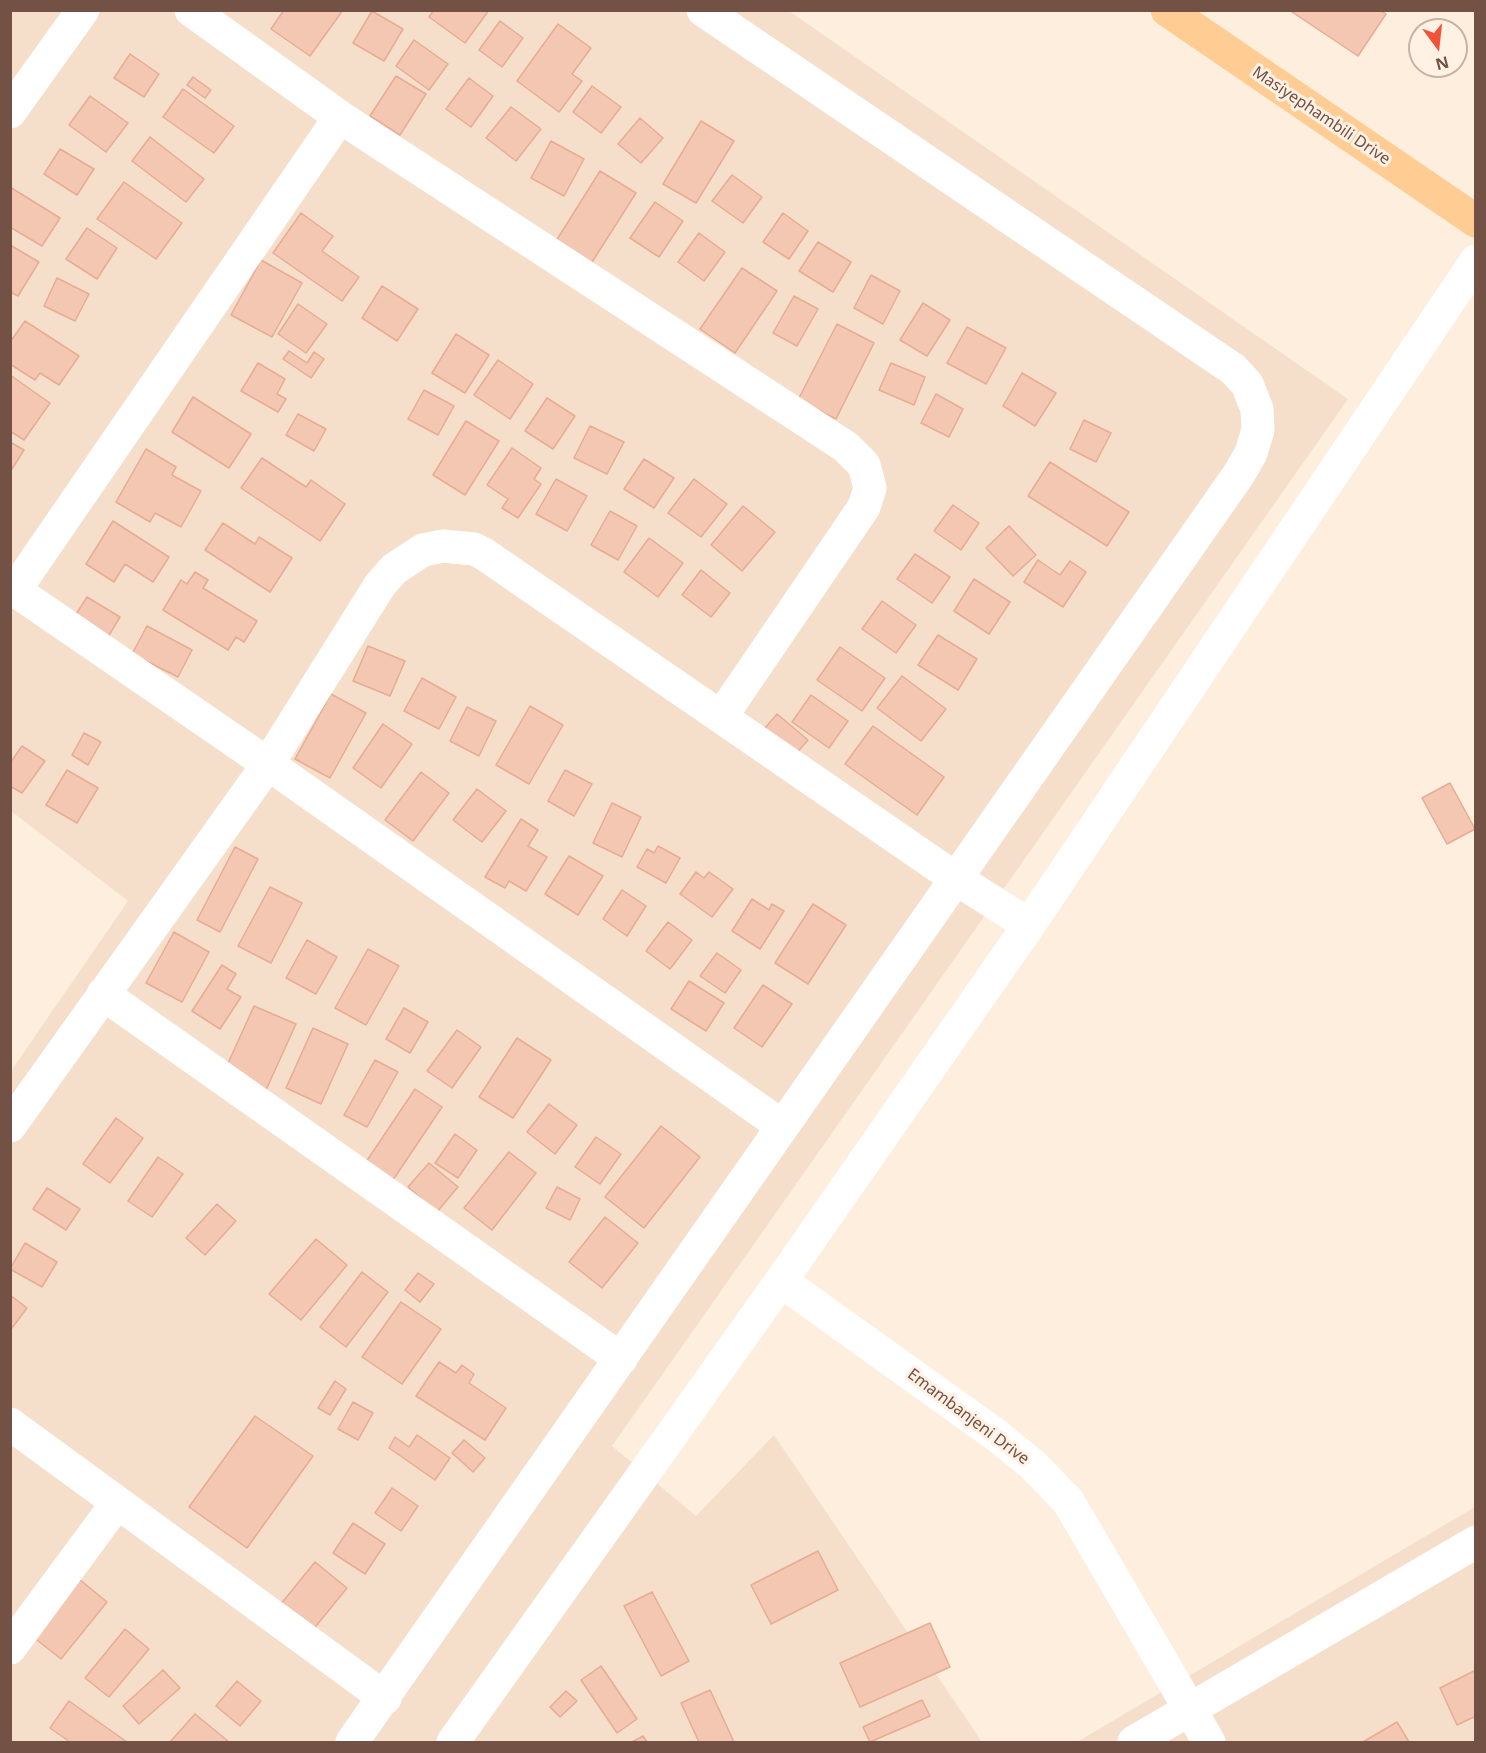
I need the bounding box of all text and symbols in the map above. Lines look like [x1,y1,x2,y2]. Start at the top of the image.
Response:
north arrow [1408,18,1468,78]
text: N [1433,51,1451,76]
street label: Masiyephambili Drive [1248,63,1394,169]
street label: Emambanjeni Drive [903,1365,1033,1469]

